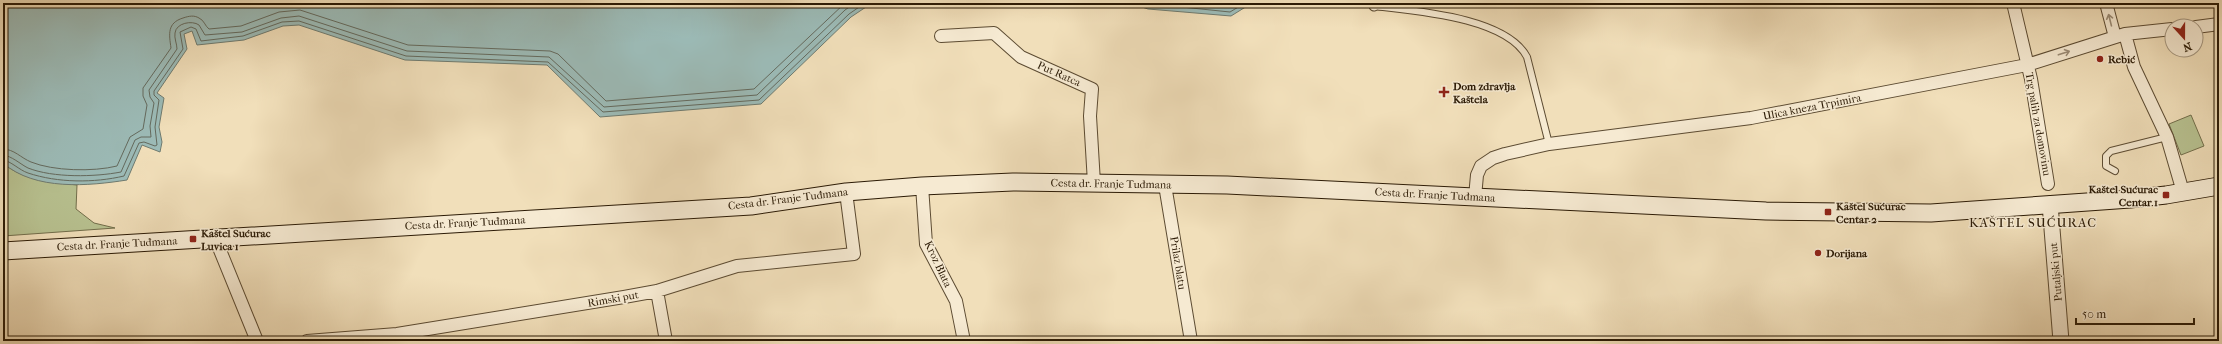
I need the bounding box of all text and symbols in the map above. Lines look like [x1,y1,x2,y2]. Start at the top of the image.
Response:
one-way arrow [2106,14,2114,27]
north arrow [2164,18,2204,58]
text: N [2181,39,2194,55]
one-way arrow [2058,49,2071,56]
place label: Rebić [2108,53,2135,66]
marker: Rebić [2095,54,2105,64]
street label: Put Ratca [1035,59,1084,90]
street label: Trg palih za domovinu [2022,71,2054,178]
place label: Dom zdravlja Kaštela [1452,80,1516,106]
marker: Dom zdravlja Kaštela [1438,86,1450,98]
street label: Ulica kneza Trpimira [1762,91,1863,123]
street label: Cesta dr. Franje Tuđmana [1051,176,1172,192]
place label: Kaštel Sućurac Centar 1 [2088,183,2158,209]
street label: Cesta dr. Franje Tuđmana [727,185,850,213]
street label: Cesta dr. Franje Tuđmana [1374,185,1497,205]
marker: Kaštel Sućurac Centar 1 [2161,190,2171,200]
place label: Kaštel Sućurac Centar 2 [1836,200,1906,226]
marker: Kaštel Sućurac Centar 2 [1823,207,1833,217]
street label: Cesta dr. Franje Tuđmana [404,213,527,233]
district label: KAŠTEL SUĆURAC [1969,215,2097,230]
place label: Kaštel Sućurac Luvica 1 [201,227,271,253]
street label: Cesta dr. Franje Tuđmana [56,234,179,254]
marker: Kaštel Sućurac Luvica 1 [188,234,198,244]
street label: Prilaz blatu [1167,235,1189,291]
street label: Kroz Blata [922,239,955,290]
street label: Putaljski put [2047,242,2065,302]
place label: Dorijana [1825,247,1868,260]
marker: Dorijana [1813,248,1823,258]
street label: Rimski put [586,288,640,310]
scale bar [2076,300,2194,326]
text: 50 m [2082,307,2106,321]

